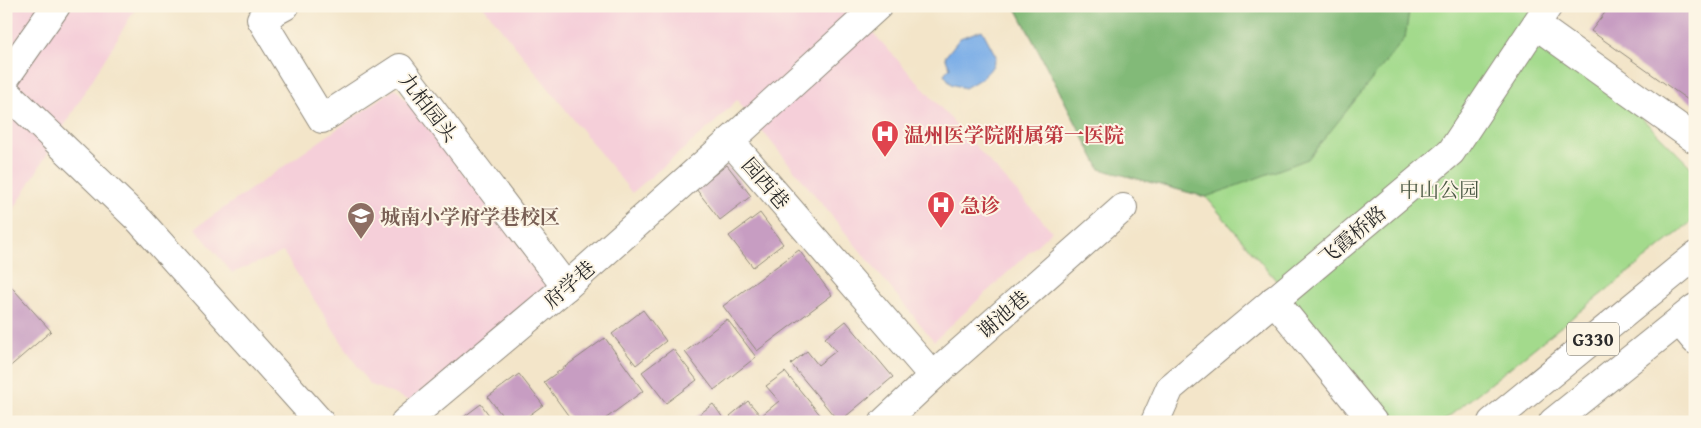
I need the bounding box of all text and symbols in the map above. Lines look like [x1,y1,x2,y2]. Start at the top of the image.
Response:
street label: 九柏园头 [393,67,465,147]
hospital icon: 温州医学院附属第一医院 [870,119,900,158]
place label: 温州医学院附属第一医院 [904,120,1124,149]
street label: 园西巷 [735,151,797,215]
park label: 中山公园 [1399,175,1479,204]
hospital icon: 急诊 [926,190,956,229]
place label: 急诊 [960,191,1000,220]
street label: 飞霞桥路 [1312,198,1392,272]
school or university icon: 城南小学府学巷校区 [346,201,376,240]
place label: 城南小学府学巷校区 [380,202,560,231]
street label: 府学巷 [537,253,601,315]
street label: 谢池巷 [971,283,1035,345]
road number: G330 [1567,322,1619,356]

